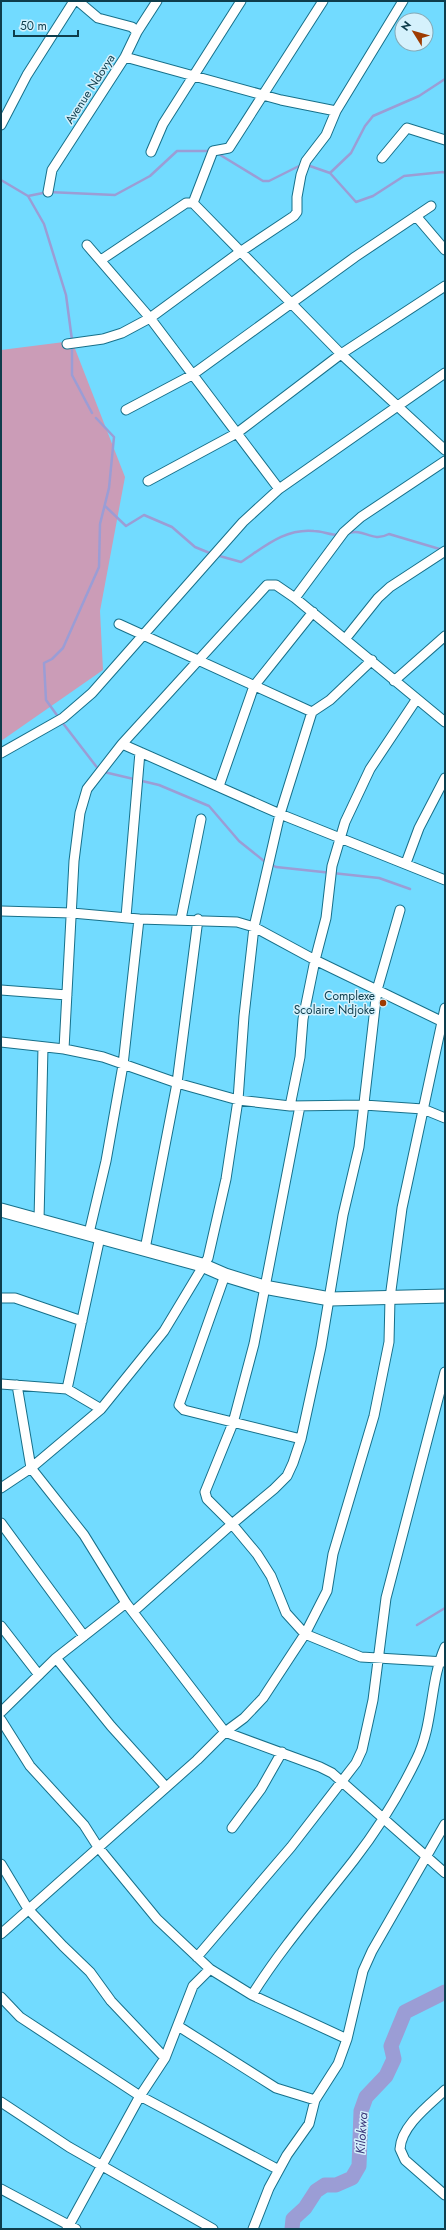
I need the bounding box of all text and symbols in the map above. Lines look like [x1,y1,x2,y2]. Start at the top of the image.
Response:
scale bar [14,12,78,38]
north arrow [394,12,434,52]
text: 50 m [20,17,47,35]
text: N [397,18,415,34]
street label: Avenue Ndovya [61,50,120,128]
place label: Complexe Scolaire Ndjoke [294,987,375,1019]
marker: Complexe Scolaire Ndjoke [378,998,388,1008]
water label: Kilokwa [351,2112,372,2155]

